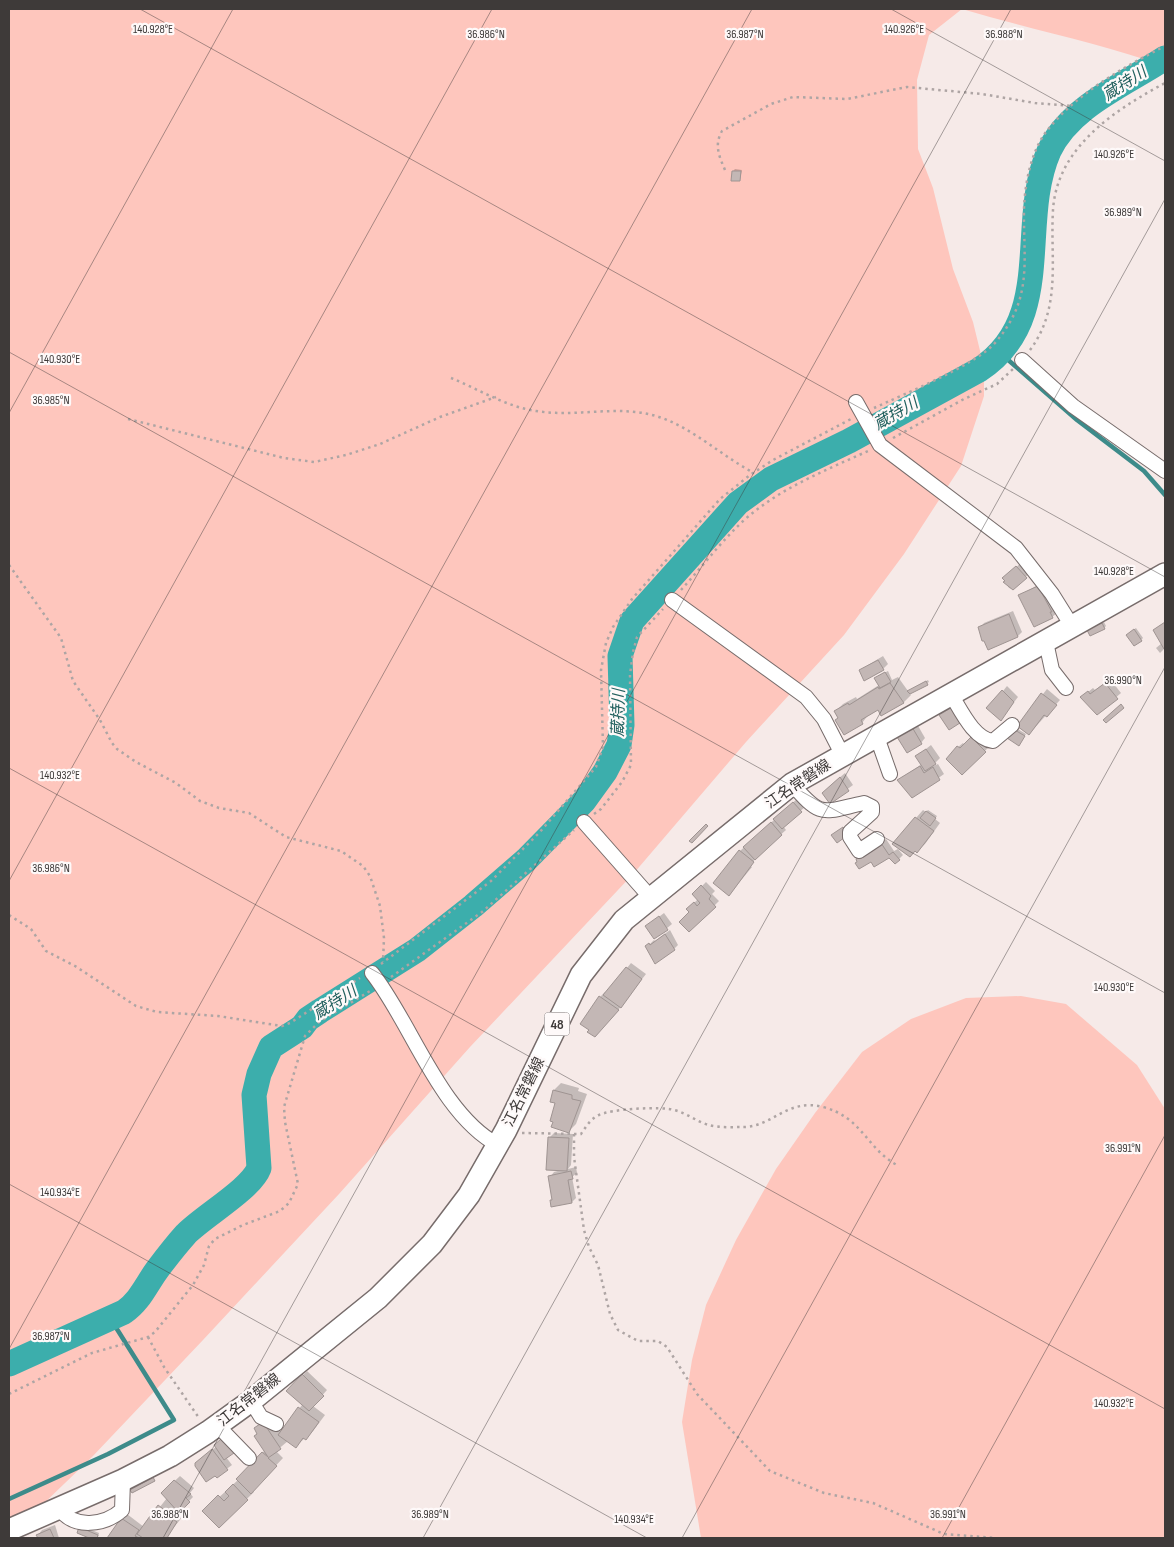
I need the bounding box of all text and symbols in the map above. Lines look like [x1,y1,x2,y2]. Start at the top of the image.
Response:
text: 140.928°E [133,22,173,37]
text: 140.926°E [884,22,924,37]
text: 36.986°N [467,27,505,42]
text: 36.987°N [726,27,764,42]
text: 36.988°N [985,27,1023,42]
water label: 蔵持川 [1100,62,1152,105]
text: 140.926°E [1094,147,1134,162]
text: 36.989°N [1104,205,1142,220]
text: 140.930°E [40,352,80,367]
text: 36.985°N [32,393,70,408]
water label: 蔵持川 [870,393,923,434]
text: 140.928°E [1094,564,1134,579]
text: 36.990°N [1104,673,1142,688]
water label: 蔵持川 [609,687,629,737]
street label: 江名常磐線 [762,755,834,813]
text: 140.932°E [40,768,80,783]
text: 36.986°N [32,861,70,876]
text: 140.930°E [1094,980,1134,995]
water label: 蔵持川 [310,981,362,1024]
road number: 48 [544,1012,570,1036]
street label: 江名常磐線 [499,1054,549,1130]
text: 36.991°N [1105,1141,1141,1156]
text: 140.934°E [40,1185,80,1200]
text: 36.987°N [32,1329,70,1344]
street label: 江名常磐線 [214,1369,284,1431]
text: 140.932°E [1094,1396,1134,1411]
text: 36.988°N [151,1507,189,1522]
text: 36.989°N [411,1507,449,1522]
text: 36.991°N [930,1507,966,1522]
text: 140.934°E [614,1512,654,1527]

